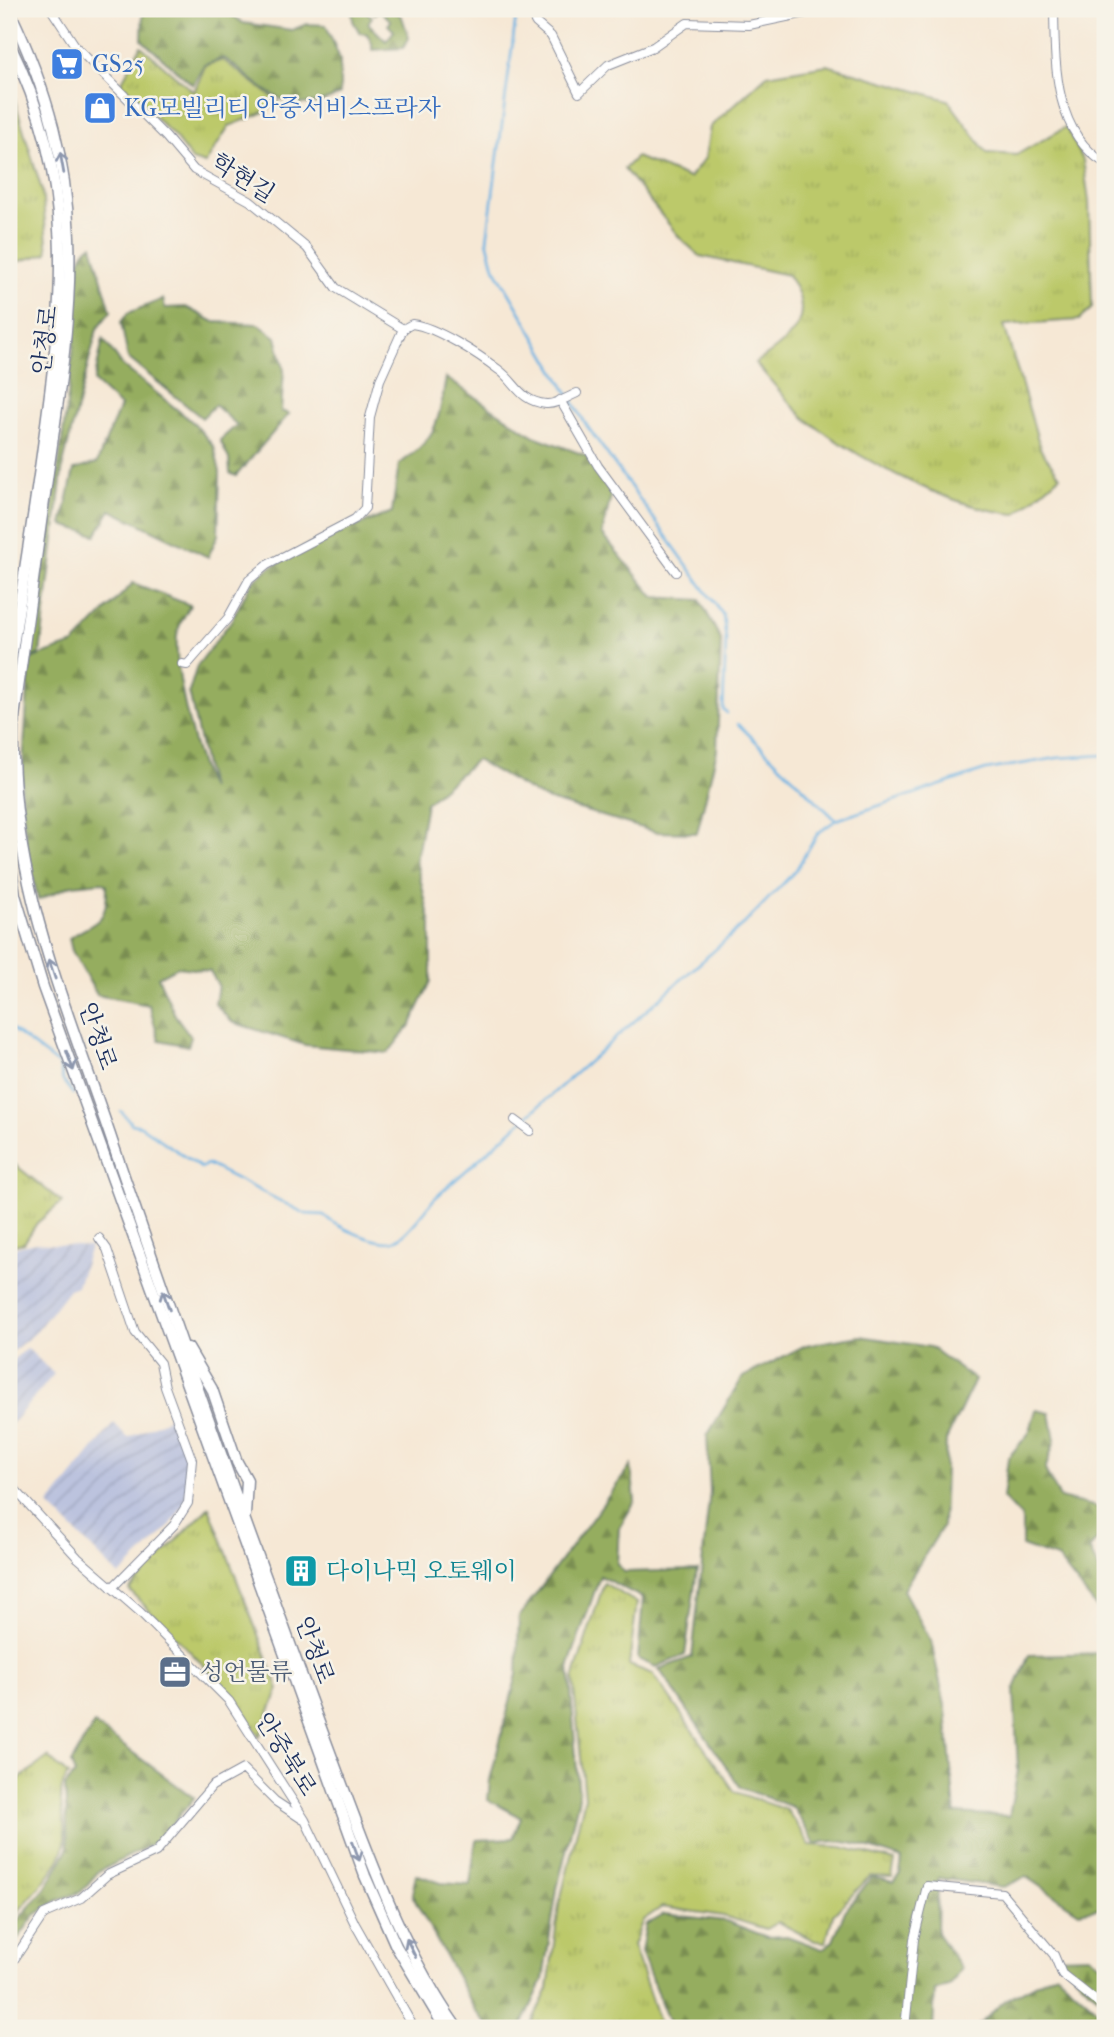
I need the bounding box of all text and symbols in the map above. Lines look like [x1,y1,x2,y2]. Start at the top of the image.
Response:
supermarket icon: GS25 [48,45,86,83]
place label: GS25 [92,50,144,78]
shop icon: KG모빌리티 안중서비스프라자 [81,89,119,127]
place label: KG모빌리티 안중서비스프라자 [124,94,441,122]
street label: 학현길 [206,148,280,208]
one-way arrow [55,152,68,175]
street label: 안청로 [27,304,63,376]
one-way arrow [45,958,58,980]
street label: 안청로 [73,999,123,1073]
one-way arrow [65,1050,77,1072]
one-way arrow [159,1289,172,1311]
building icon: 다이나믹 오토웨이 [282,1552,320,1590]
place label: 다이나믹 오토웨이 [326,1557,517,1585]
street label: 안청로 [290,1613,340,1687]
office icon: 성언물류 [156,1653,194,1691]
place label: 성언물류 [200,1658,293,1686]
street label: 안중북로 [250,1707,322,1801]
one-way arrow [351,1840,363,1862]
one-way arrow [403,1938,417,1959]

